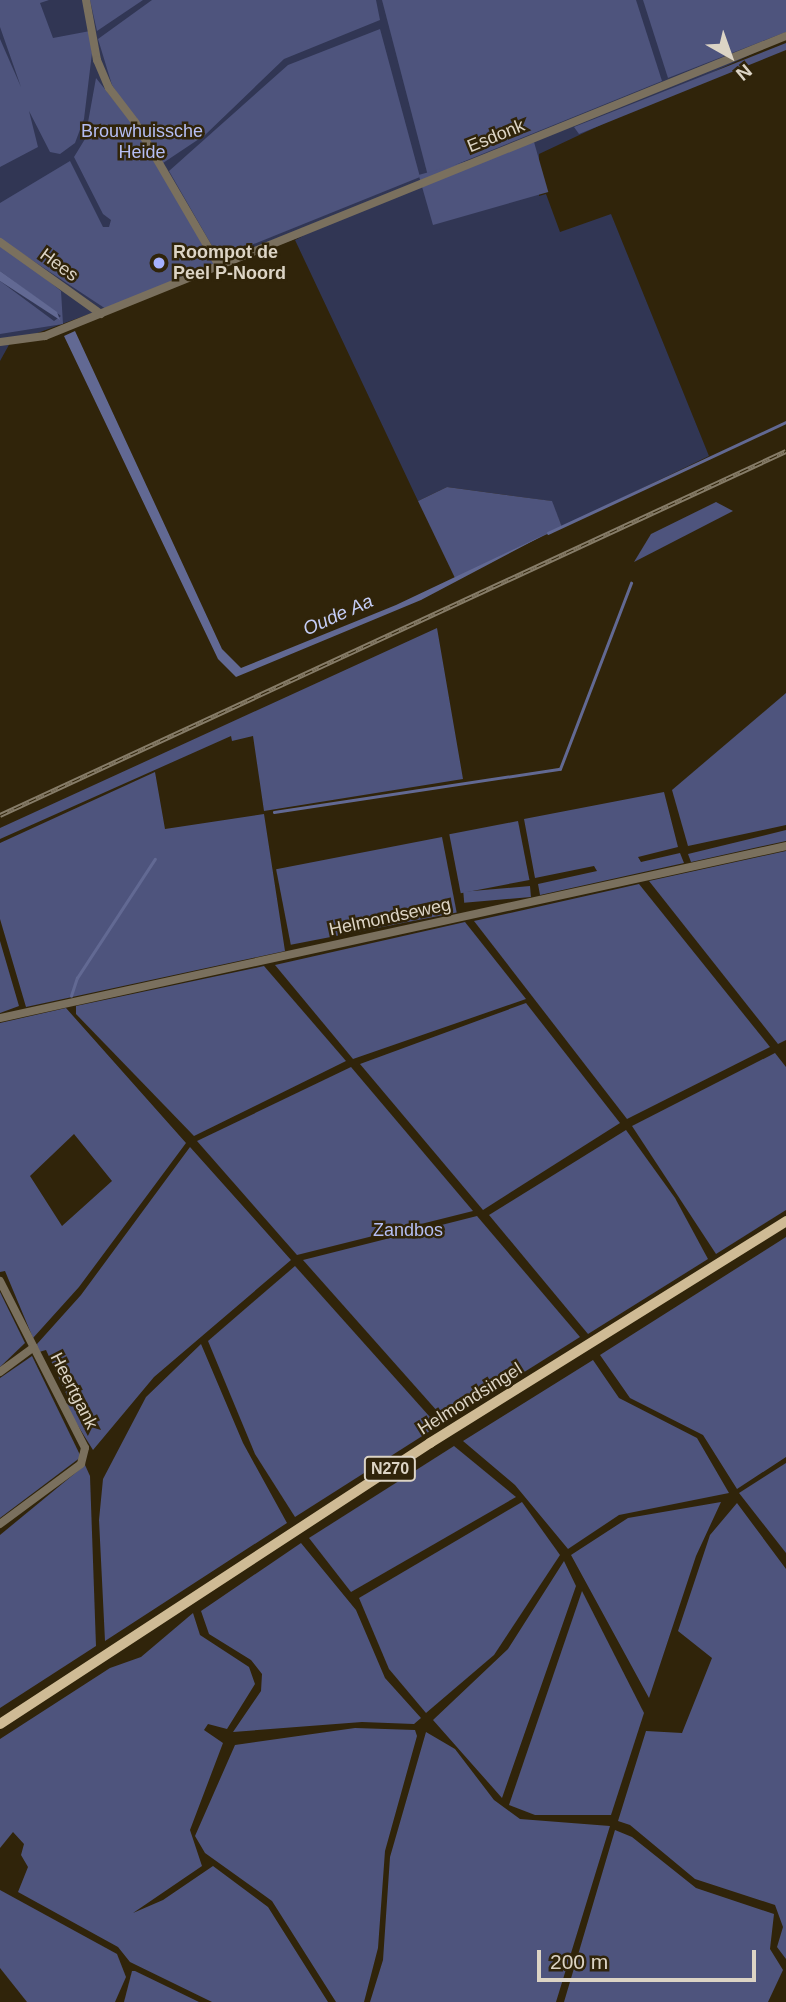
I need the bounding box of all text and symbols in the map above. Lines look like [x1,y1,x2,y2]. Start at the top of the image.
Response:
north arrow [695,21,765,91]
text: N [732,60,756,85]
street label: Esdonk [464,115,528,157]
park label: Brouwhuissche Heide [81,121,203,164]
place label: Roompot de Peel P-Noord [173,242,286,284]
street label: Hees [36,244,82,286]
marker: Roompot de Peel P-Noord [151,255,167,271]
water label: Oude Aa [299,589,377,641]
street label: Helmondseweg [327,894,453,940]
park label: Zandbos [373,1219,443,1241]
street label: Heertgank [46,1349,102,1433]
street label: Helmondsingel [414,1358,526,1440]
road number: N270 [364,1456,416,1482]
scale bar [541,1936,760,1980]
text: 200 m [550,1950,608,1973]

